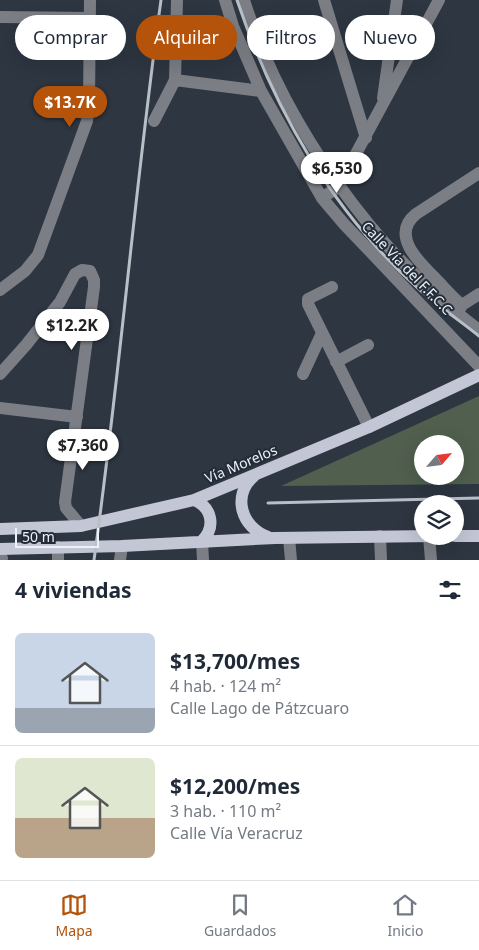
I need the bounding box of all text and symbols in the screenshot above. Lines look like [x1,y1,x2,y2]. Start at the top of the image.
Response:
chip: Comprar [15,15,126,60]
chip: Alquilar [136,15,237,60]
chip: Filtros [247,15,335,60]
chip: Nuevo [345,15,435,60]
pin: $13.7K [29,86,111,128]
text: $13.7K [44,91,96,113]
pin: $6,530 [296,152,378,194]
text: $6,530 [312,157,362,179]
street label: Calle Vía del F.F.C.C [358,217,457,319]
pin: $12.2K [31,308,113,351]
text: $12.2K [46,314,98,336]
pin: $7,360 [42,428,124,471]
text: $7,360 [58,434,108,456]
north arrow [414,435,464,485]
map controls [414,435,464,545]
street label: Vía Morelos [202,440,280,487]
button: layers [414,495,464,545]
scale bar [15,525,99,548]
text: 50 m [22,527,55,546]
text: 4 viviendas [15,576,132,604]
icon: filters [436,576,464,604]
text: $13,700/mes [170,647,300,675]
icon: home [55,653,115,713]
text: 4 hab. · 124 m² [170,675,281,697]
text: Calle Lago de Pátzcuaro [170,697,349,719]
text: $12,200/mes [170,772,300,800]
icon: home [55,778,115,838]
text: 3 hab. · 110 m² [170,800,281,822]
text: Calle Vía Veracruz [170,822,303,844]
tab: Mapa [56,891,93,940]
tab: Guardados [204,891,276,940]
tab: Inicio [388,891,423,940]

